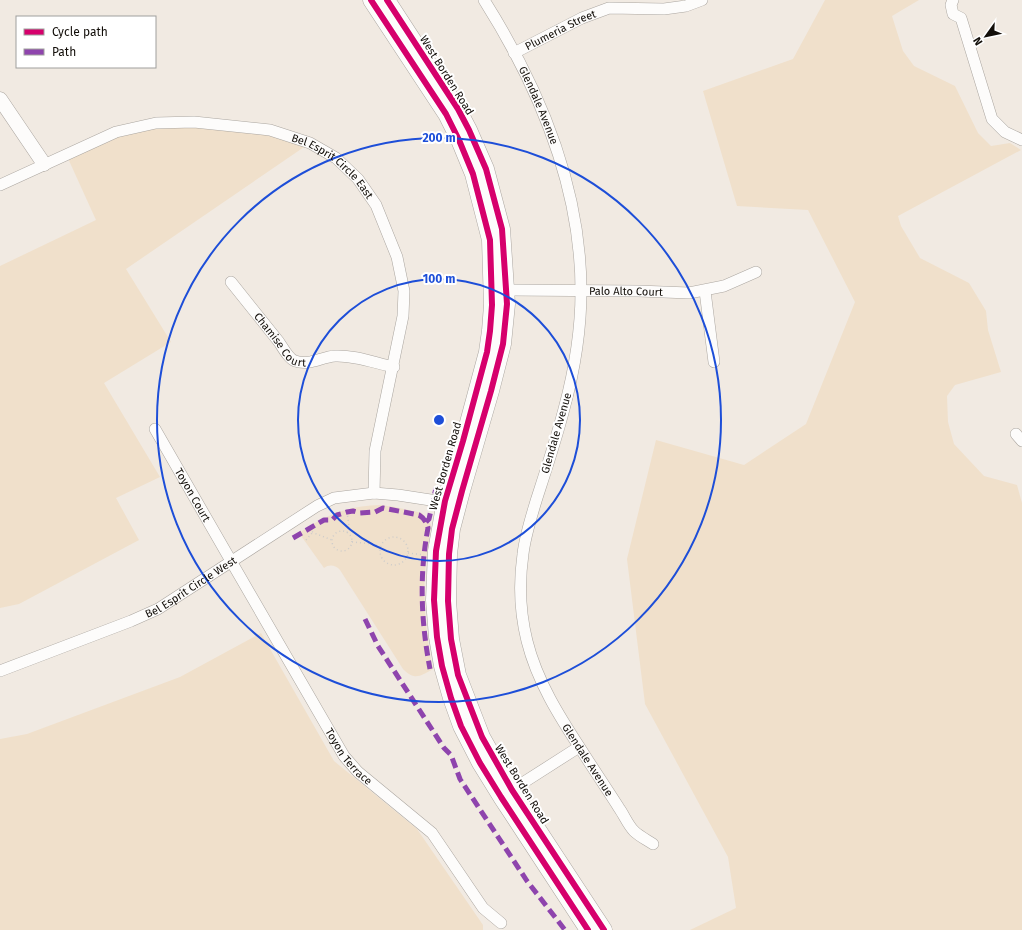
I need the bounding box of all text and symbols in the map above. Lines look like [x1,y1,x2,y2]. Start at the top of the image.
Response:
street label: Plumeria Street [523,7,598,53]
legend [16,16,156,68]
north arrow [966,16,1006,56]
text: Cycle path [52,25,108,39]
street label: West Borden Road [417,33,476,117]
text: N [971,35,985,48]
text: Path [52,45,76,59]
street label: Glendale Avenue [516,64,561,146]
street label: Bel Esprit Circle East [290,131,376,202]
text: 200 m [422,131,456,145]
text: 100 m [423,272,455,286]
street label: Palo Alto Court [589,285,663,299]
street label: Chamise Court [251,310,306,370]
street label: Glendale Avenue [539,391,574,475]
centre of rings [432,413,446,427]
street label: West Borden Road [427,420,464,512]
street label: Toyon Court [172,466,213,524]
street label: Bel Esprit Circle West [143,554,239,621]
street label: Glendale Avenue [559,722,616,799]
street label: Toyon Terrace [322,726,375,788]
street label: West Borden Road [492,742,551,826]

